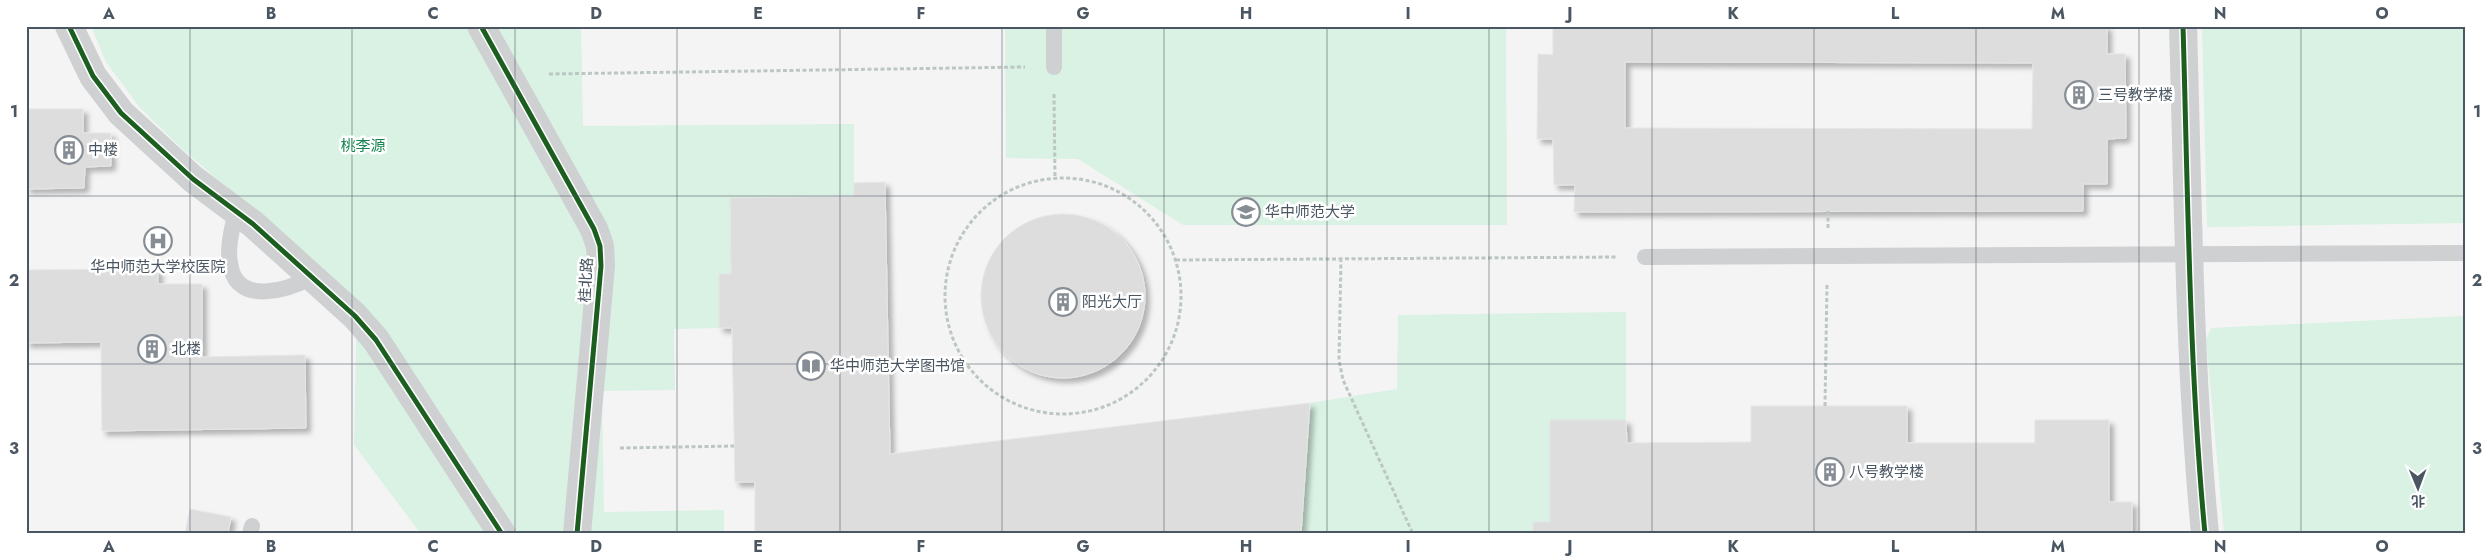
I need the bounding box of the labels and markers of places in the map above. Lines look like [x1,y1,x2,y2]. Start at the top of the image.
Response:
building icon: 三号教学楼 [2064,80,2094,110]
place label: 三号教学楼 [2098,84,2173,106]
building icon: 中楼 [54,135,84,165]
place label: 中楼 [88,139,118,161]
school or university icon: 华中师范大学 [1231,197,1261,227]
place label: 华中师范大学 [1265,201,1355,223]
hospital icon: 华中师范大学校医院 [143,226,173,256]
place label: 华中师范大学校医院 [90,256,226,278]
building icon: 阳光大厅 [1048,287,1078,317]
place label: 阳光大厅 [1082,291,1142,313]
building icon: 北楼 [137,334,167,364]
place label: 北楼 [171,338,201,360]
library icon: 华中师范大学图书馆 [796,351,826,381]
place label: 华中师范大学图书馆 [830,355,965,377]
building icon: 八号教学楼 [1815,457,1845,487]
place label: 八号教学楼 [1849,461,1924,483]

